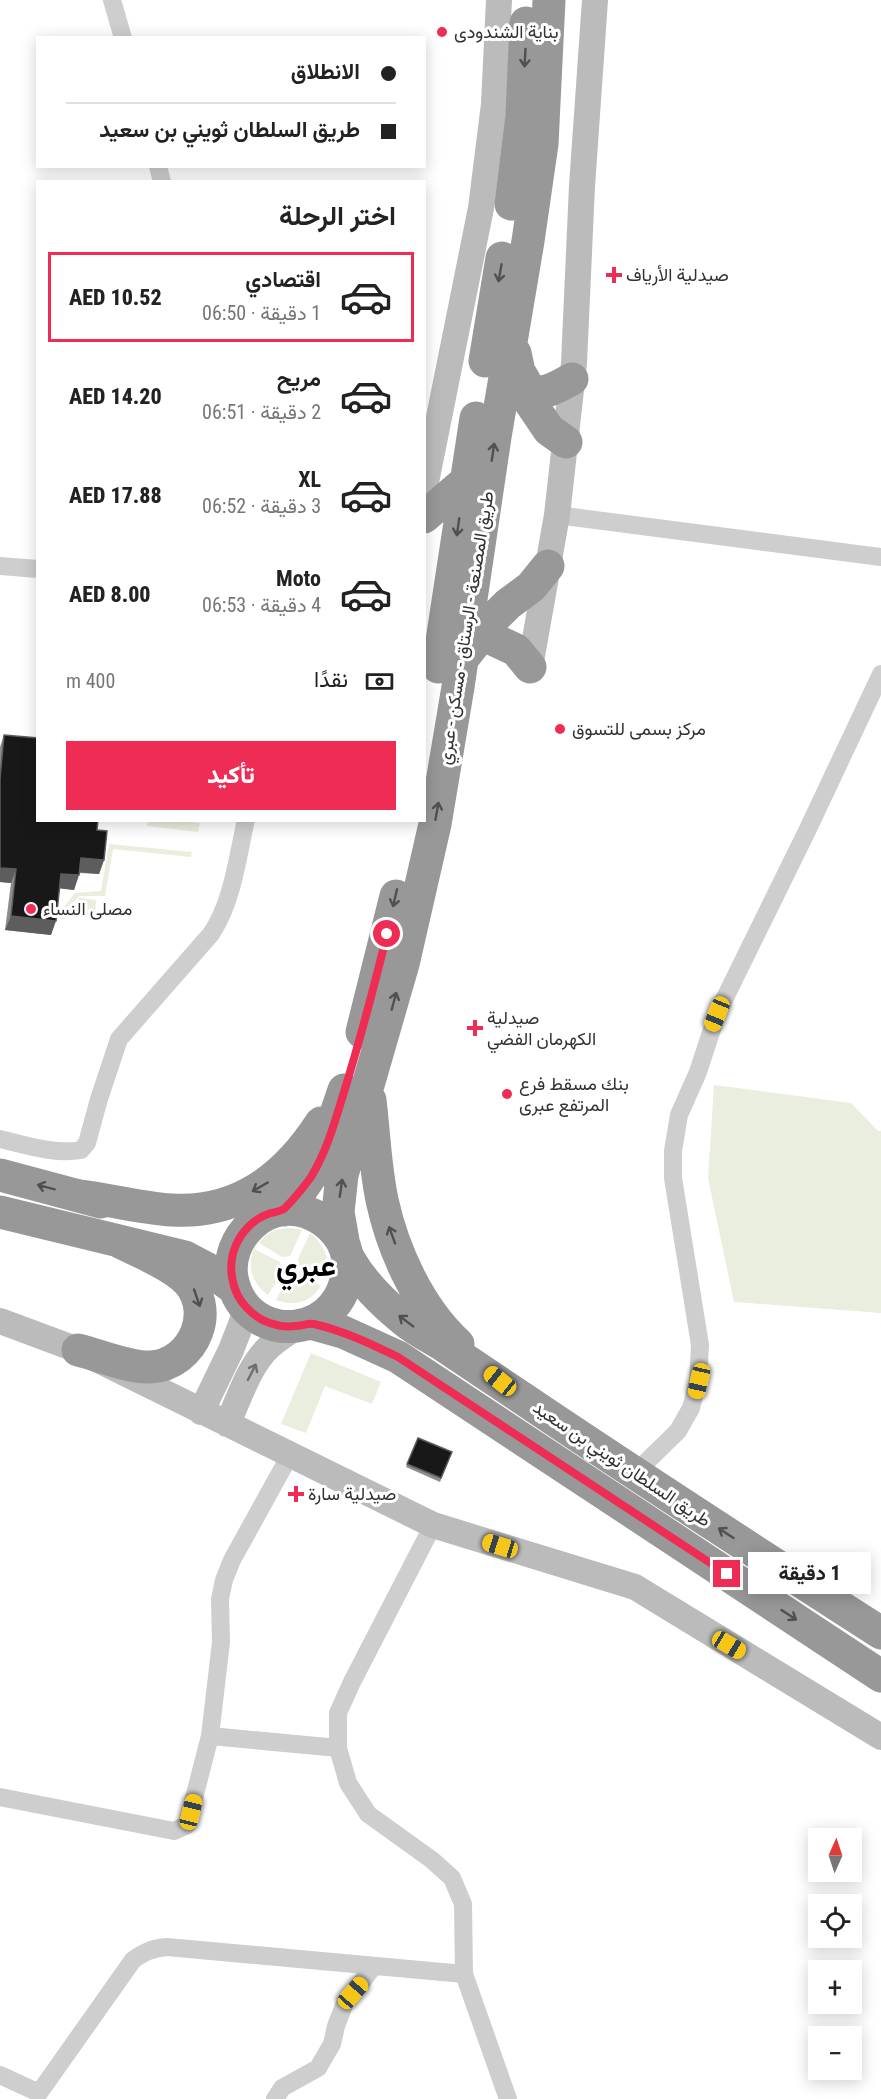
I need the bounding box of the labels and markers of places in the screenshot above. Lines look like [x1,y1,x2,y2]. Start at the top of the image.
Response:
place label: بناية الشندودى [454,21,559,43]
marker: بناية الشندودى [435,25,449,39]
place label: صيدلية الأرياف [626,264,729,286]
marker: صيدلية الأرياف [607,268,621,282]
place label: مركز بسمى للتسوق [572,718,706,740]
marker: مركز بسمى للتسوق [553,722,567,736]
place label: مصلى النساء [43,898,132,920]
marker: مصلى النساء [24,902,38,916]
place label: صيدلية الكهرمان الفضي [487,1007,596,1054]
marker: صيدلية الكهرمان الفضي [468,1021,482,1035]
place label: بنك مسقط فرع المرتفع عبرى [519,1073,629,1117]
marker: بنك مسقط فرع المرتفع عبرى [500,1087,514,1101]
place label: صيدلية سارة [308,1483,396,1505]
marker: صيدلية سارة [289,1487,303,1501]

